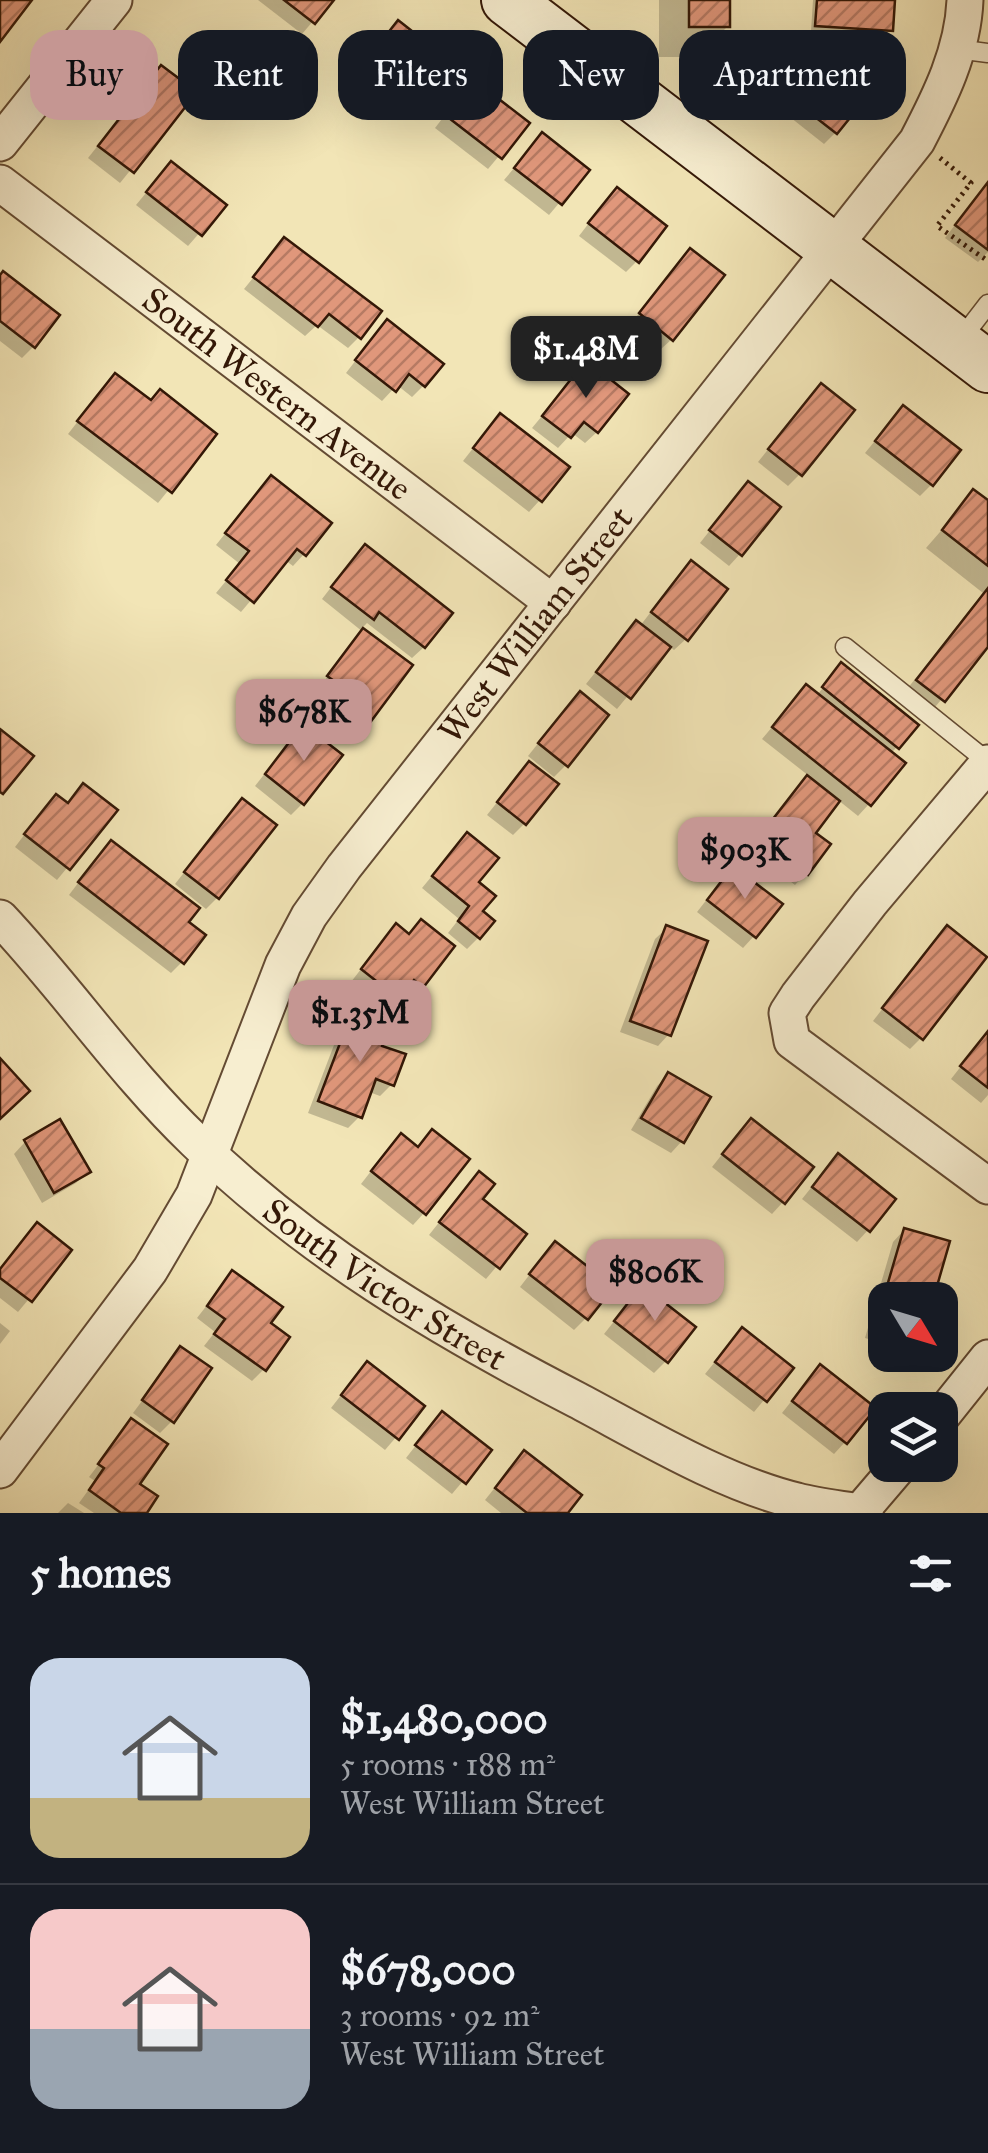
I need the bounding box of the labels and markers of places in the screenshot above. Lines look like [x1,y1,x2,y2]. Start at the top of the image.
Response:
pin: $1.48M [505,316,667,401]
pin: $678K [234,679,374,764]
pin: $903K [675,817,815,902]
pin: $1.35M [279,980,441,1065]
pin: $806K [585,1239,725,1324]

